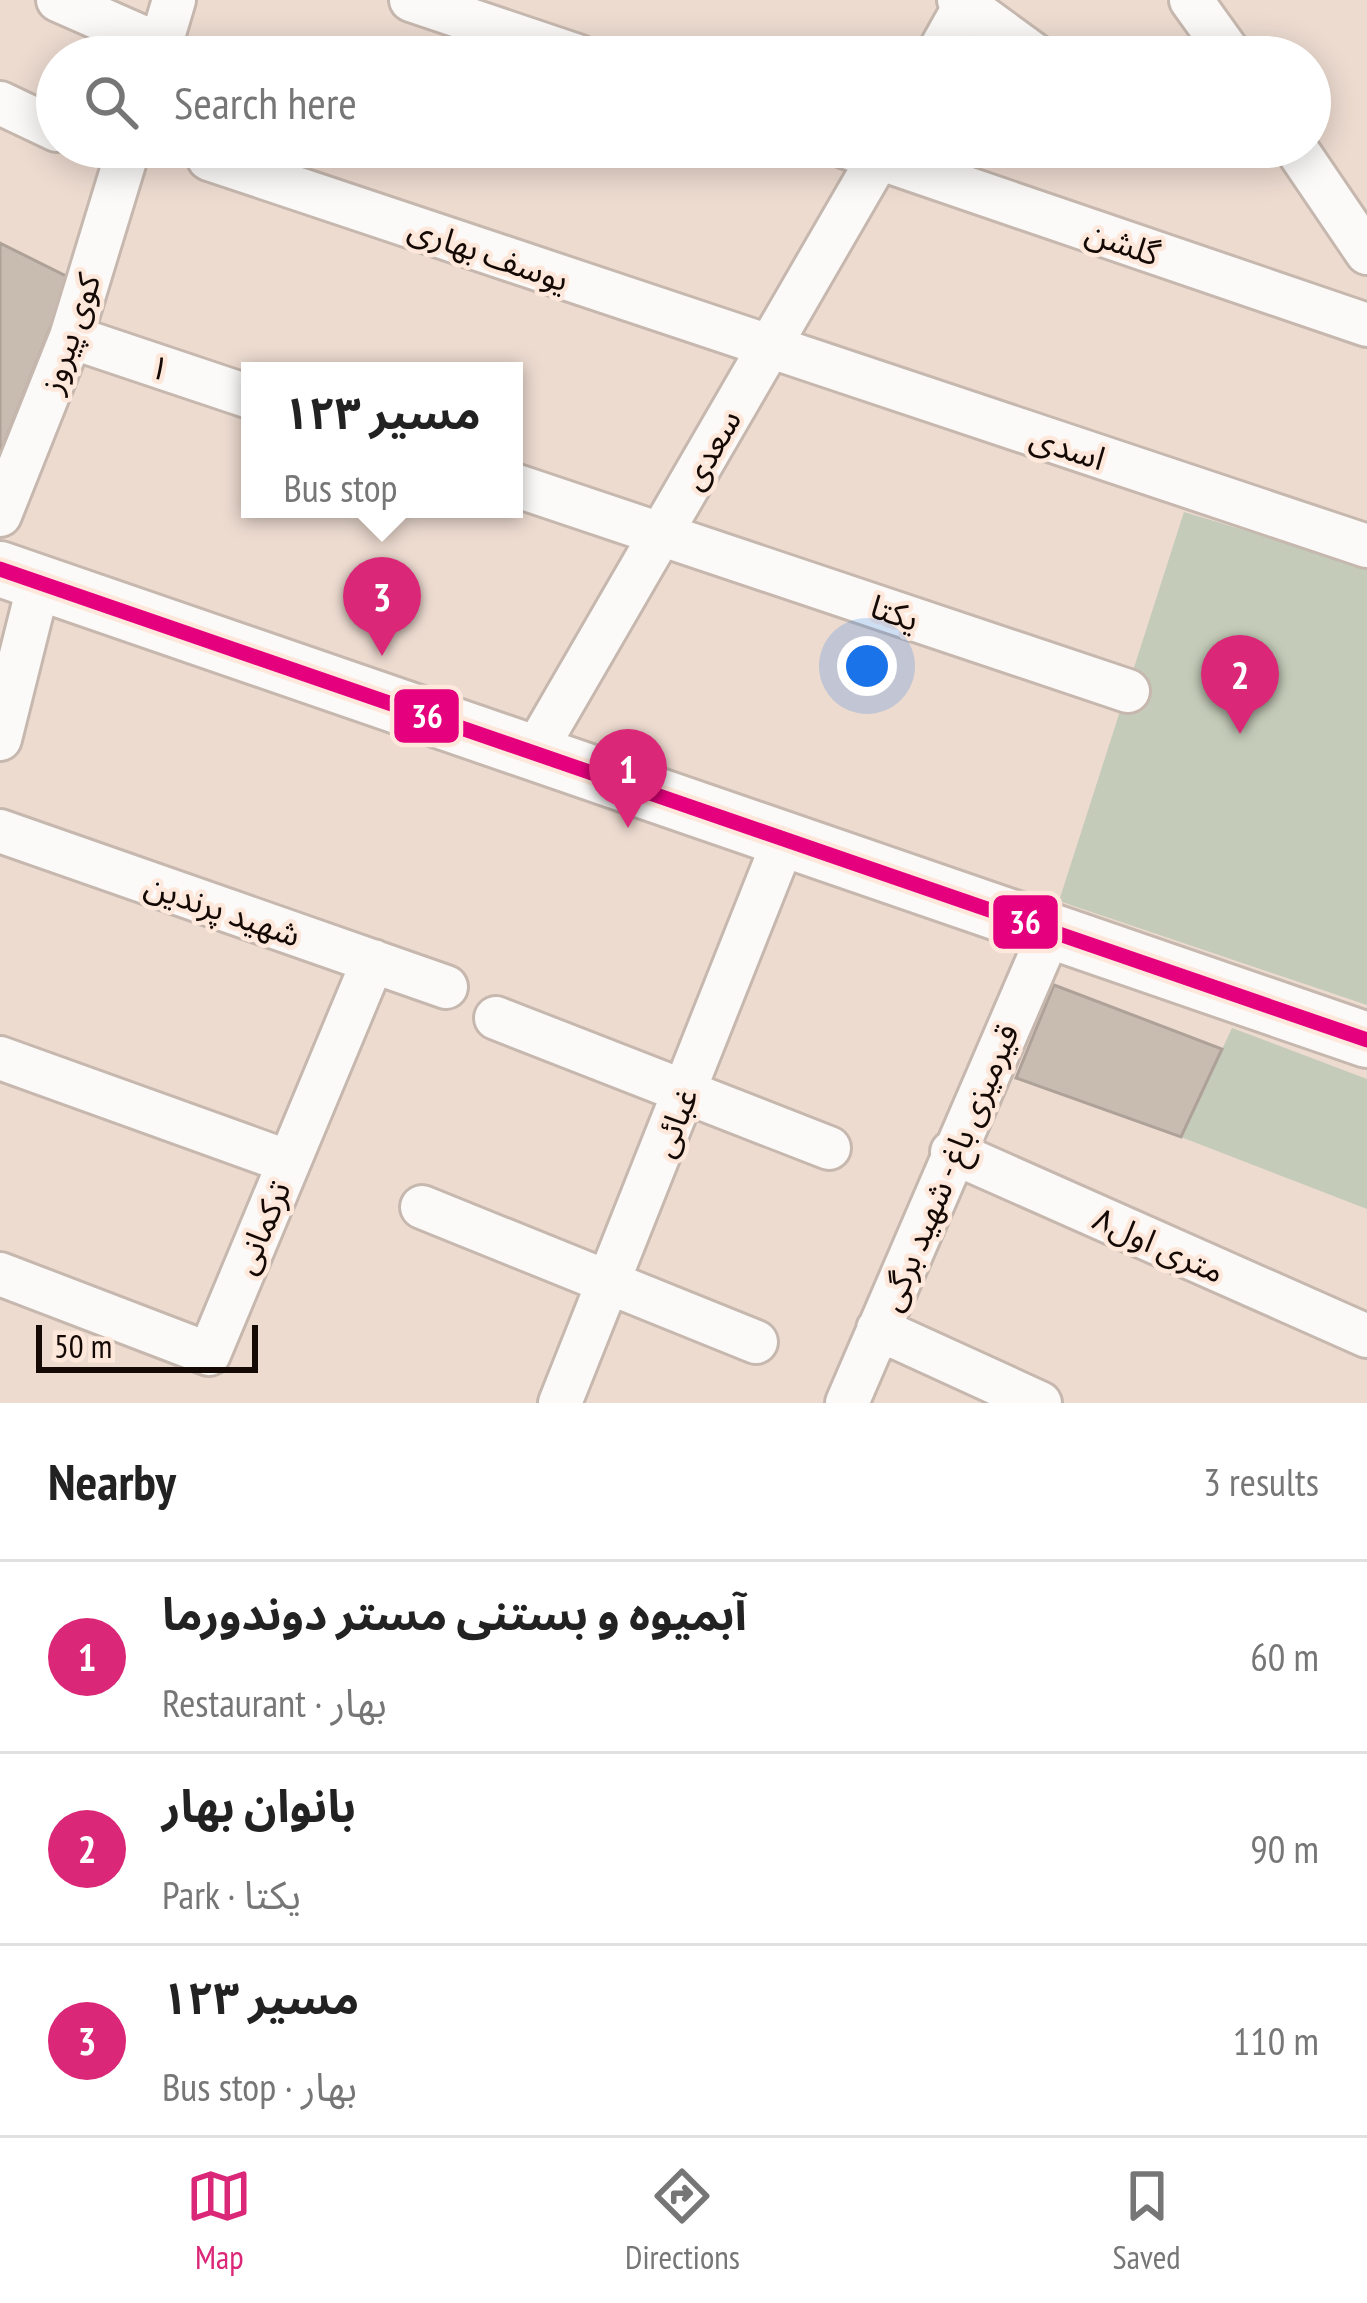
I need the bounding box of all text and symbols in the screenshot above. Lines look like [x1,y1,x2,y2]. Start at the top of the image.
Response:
search box [36,36,1331,168]
icon: search [78,69,144,135]
text: Search here [174,73,357,131]
street label: یوسف بهاری [403,205,575,301]
street label: گلشن [1080,209,1166,275]
street label: کوی پیروز [28,267,111,400]
street label: ۱ [144,344,176,390]
popup [241,362,523,518]
text: مسیر ۱۲۳ [283,383,481,441]
street label: سعدی [670,401,750,497]
street label: اسدی [1025,415,1111,479]
text: Bus stop [283,462,398,513]
pin: 3 [343,557,421,656]
street label: یکتا [865,584,925,640]
pin: 2 [1201,635,1279,734]
your location [837,636,897,696]
line badge: 36 [392,687,461,745]
text: 36 [411,694,443,737]
pin: 1 [589,729,667,828]
street label: شهید پرندین [139,862,306,957]
line badge: 36 [991,893,1060,951]
text: 36 [1009,900,1041,943]
street label: قیرمیزی باغ - شهید برگی [868,1017,1032,1319]
street label: غبائی [641,1081,707,1163]
street label: ترکمانی [222,1174,300,1280]
street label: ۸متری اول [1087,1196,1231,1292]
scale bar [36,1319,258,1372]
text: 50 m [54,1324,112,1367]
text: Nearby [48,1448,176,1514]
text: 3 results [1203,1456,1319,1507]
text: آبمیوه و بستنی مستر دوندورما [162,1584,747,1642]
text: 1 [78,1631,96,1682]
text: 60 m [1250,1631,1319,1682]
text: Restaurant · بهار [162,1677,387,1728]
text: بانوان بهار [162,1776,356,1834]
text: 2 [78,1823,96,1874]
text: 90 m [1250,1823,1319,1874]
text: Park · یکتا [162,1869,301,1920]
text: مسیر ۱۲۳ [162,1968,359,2026]
text: 3 [78,2015,96,2066]
text: 110 m [1233,2015,1319,2066]
text: Bus stop · بهار [162,2061,357,2112]
tab: Map [186,2163,252,2278]
tab: Directions [625,2163,740,2278]
tab: Saved [1113,2163,1181,2278]

